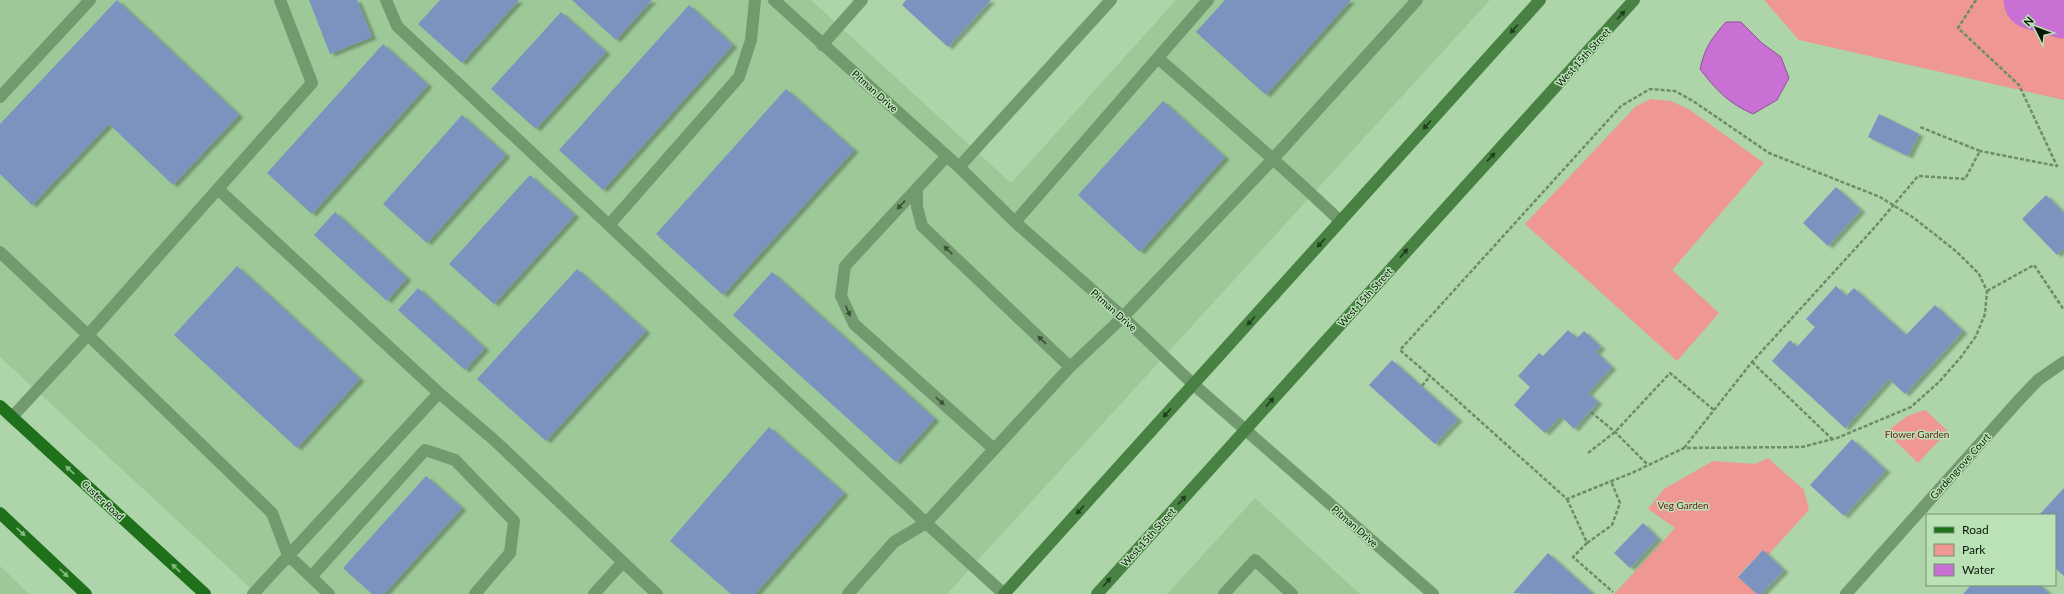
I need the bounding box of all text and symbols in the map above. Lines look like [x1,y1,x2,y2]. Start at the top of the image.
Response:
north arrow [2016,8,2056,48]
one-way arrow [1616,10,1625,21]
text: N [2021,13,2036,28]
one-way arrow [1509,24,1519,34]
street label: West 15th Street [1553,25,1613,89]
street label: Pitman Drive [850,67,900,115]
one-way arrow [1423,121,1432,130]
one-way arrow [1487,152,1496,162]
one-way arrow [897,200,906,210]
one-way arrow [1317,238,1326,247]
one-way arrow [942,246,953,255]
one-way arrow [1399,249,1408,258]
street label: West 15th Street [1335,265,1395,329]
street label: Pitman Drive [1089,286,1139,334]
one-way arrow [846,306,852,318]
one-way arrow [1246,315,1255,326]
one-way arrow [1037,335,1047,345]
one-way arrow [935,397,946,406]
one-way arrow [1265,397,1275,407]
one-way arrow [1163,409,1172,418]
park label: Flower Garden [1885,428,1949,440]
street label: Gardengrove Court [1927,430,1993,501]
one-way arrow [65,466,75,475]
street label: Custer Road [79,477,127,523]
one-way arrow [1177,494,1186,505]
park label: Veg Garden [1657,499,1709,511]
street label: Pitman Drive [1330,503,1380,549]
one-way arrow [1075,505,1085,515]
street label: West 15th Street [1118,505,1178,569]
legend [1926,514,2056,586]
text: Road [1962,522,1989,537]
one-way arrow [16,528,26,537]
text: Park [1962,542,1986,557]
text: Water [1962,562,1995,577]
one-way arrow [171,563,182,572]
one-way arrow [59,568,69,578]
one-way arrow [1103,577,1112,587]

